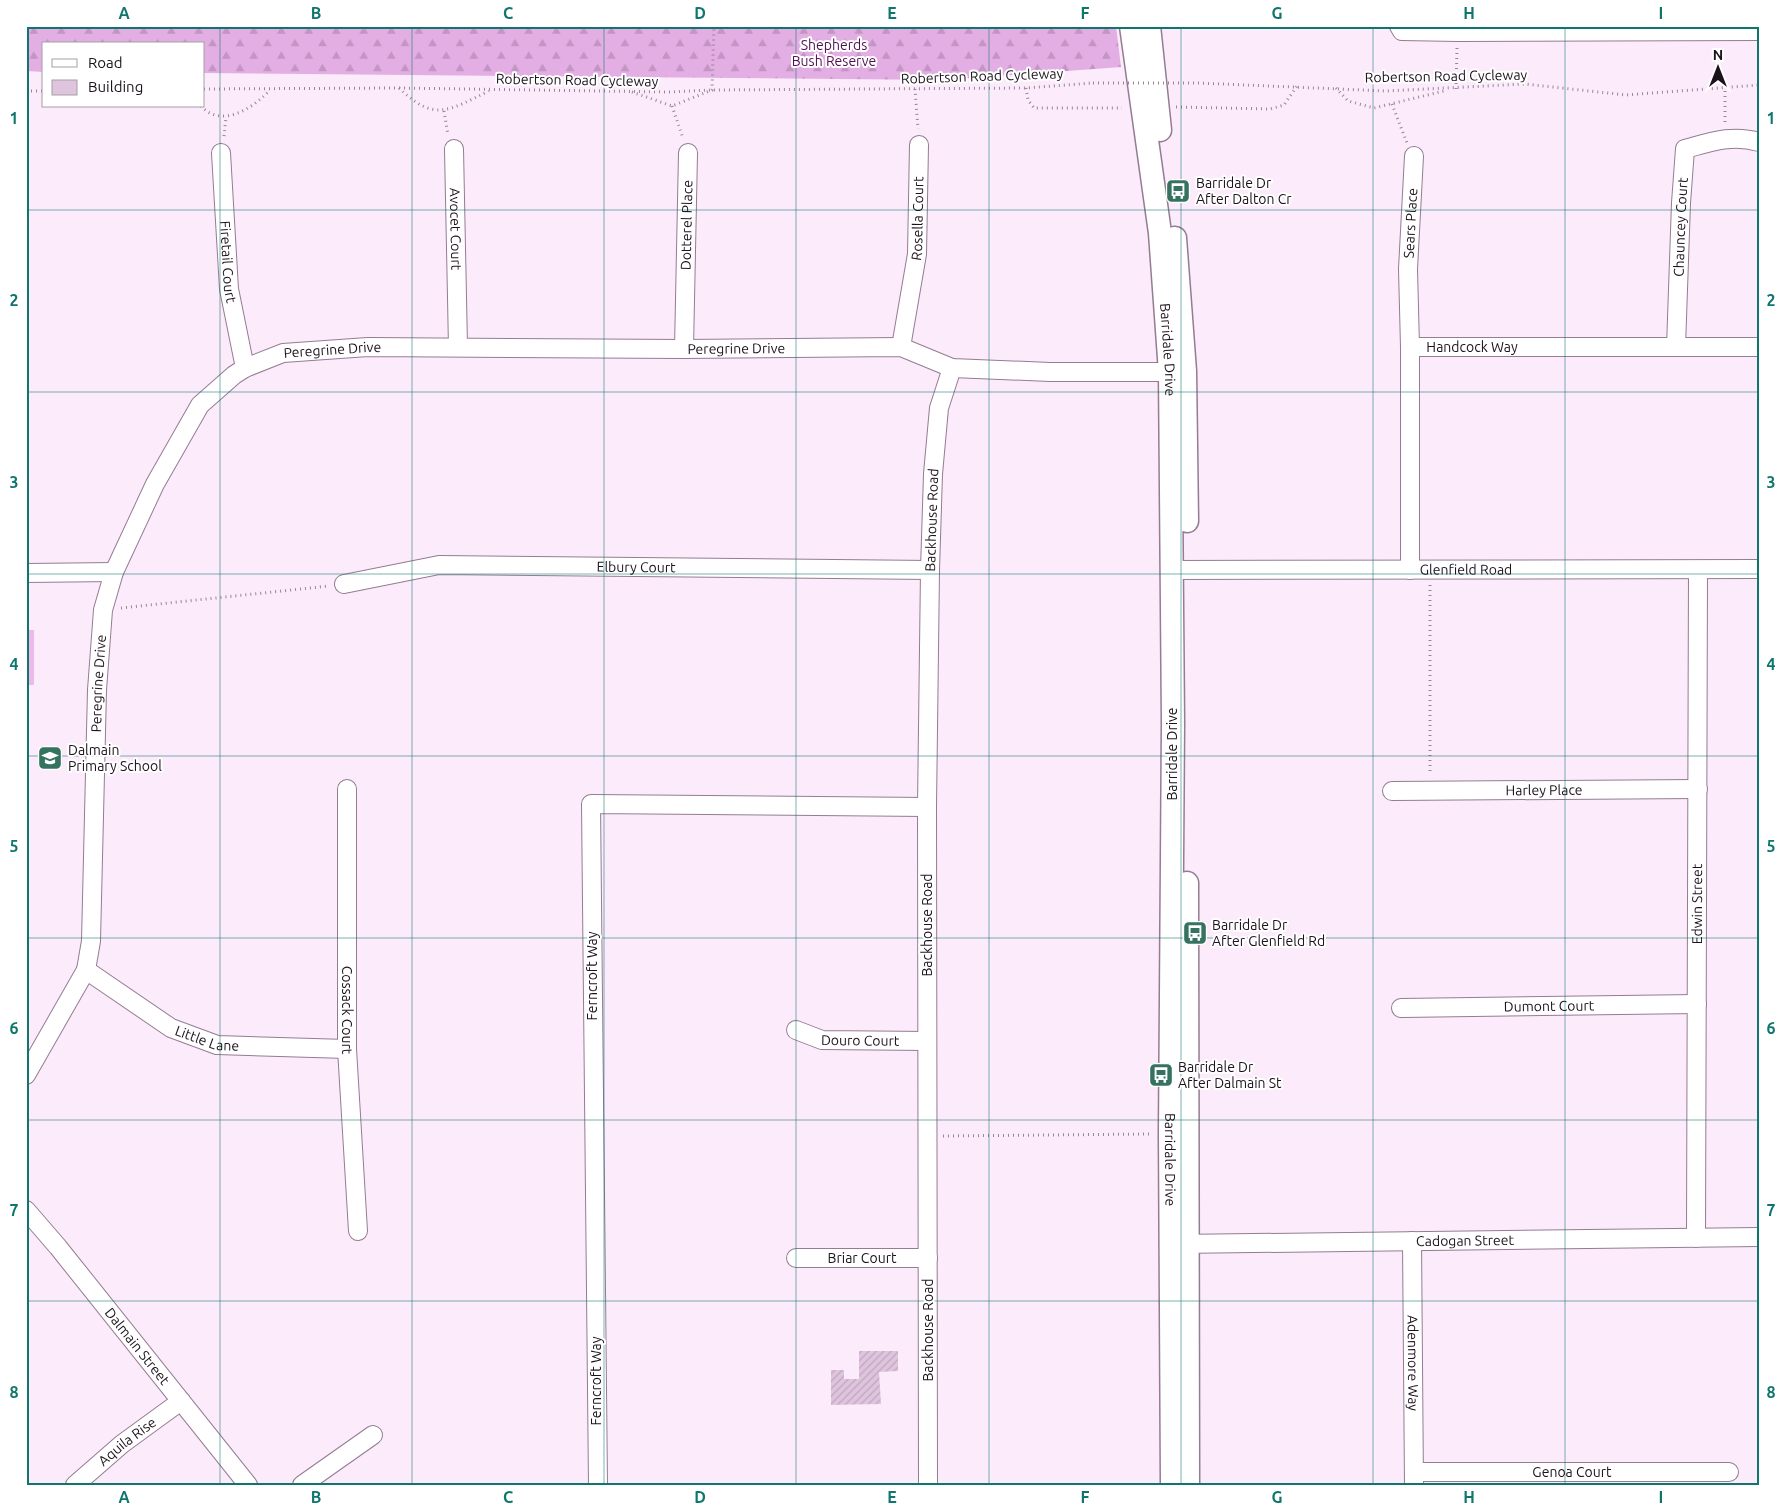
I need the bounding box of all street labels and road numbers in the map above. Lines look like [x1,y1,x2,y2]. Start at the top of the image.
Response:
street label: Robertson Road Cycleway [900,65,1064,87]
street label: Robertson Road Cycleway [1365,67,1528,85]
street label: Robertson Road Cycleway [496,71,659,89]
street label: Rosella Court [908,176,926,262]
street label: Chauncey Court [1670,176,1691,277]
street label: Dotterel Place [678,180,695,270]
street label: Avocet Court [447,188,464,271]
street label: Sears Place [1401,188,1420,259]
street label: Firetail Court [217,220,240,305]
street label: Barridale Drive [1157,303,1178,396]
street label: Peregrine Drive [283,339,381,361]
street label: Handcock Way [1426,339,1518,355]
street label: Peregrine Drive [687,340,785,357]
street label: Backhouse Road [922,468,941,572]
street label: Elbury Court [597,559,676,575]
street label: Glenfield Road [1420,561,1512,578]
street label: Peregrine Drive [88,634,109,732]
street label: Barridale Drive [1164,707,1180,801]
street label: Harley Place [1505,782,1583,798]
street label: Edwin Street [1689,863,1705,944]
street label: Backhouse Road [919,873,935,977]
street label: Ferncroft Way [584,931,600,1021]
street label: Cossack Court [339,966,355,1055]
street label: Dumont Court [1504,997,1595,1015]
street label: Little Lane [173,1022,239,1054]
street label: Douro Court [821,1032,900,1049]
street label: Barridale Drive [1162,1113,1178,1206]
street label: Cadogan Street [1416,1232,1514,1249]
street label: Briar Court [828,1250,897,1266]
street label: Backhouse Road [920,1278,936,1382]
street label: Dalmain Street [102,1305,173,1388]
street label: Adenmore Way [1405,1315,1421,1411]
street label: Ferncroft Way [588,1336,604,1426]
street label: Aquila Rise [95,1414,159,1469]
street label: Genoa Court [1532,1464,1612,1480]

